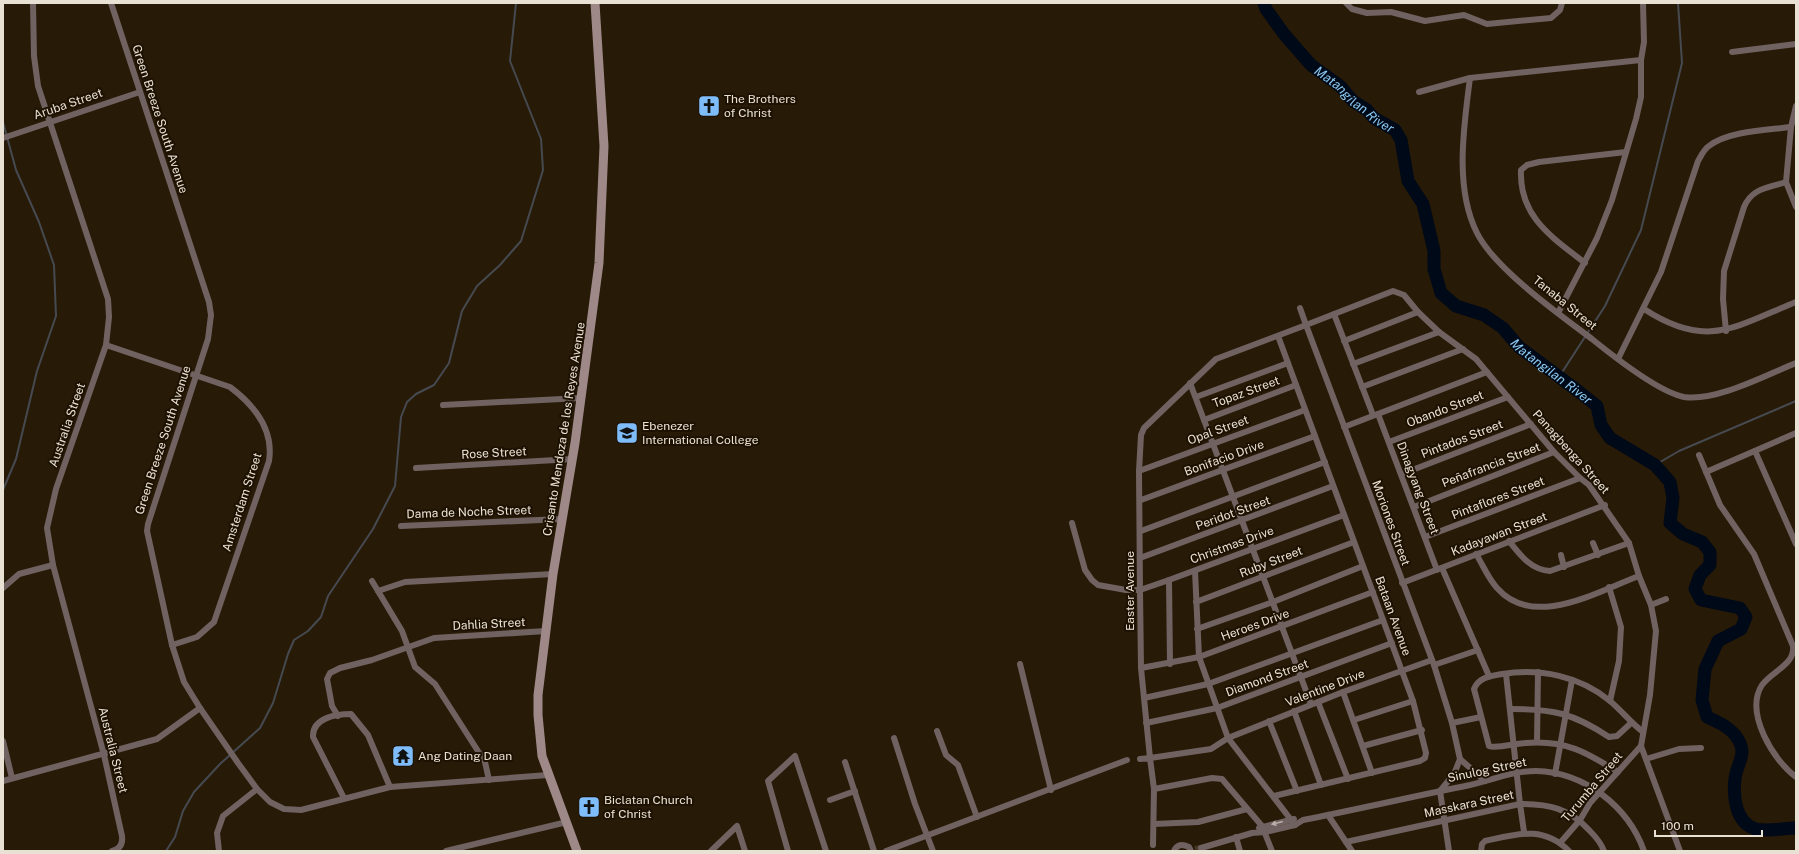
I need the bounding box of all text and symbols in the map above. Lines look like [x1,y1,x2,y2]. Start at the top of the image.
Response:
street label: Green Breeze South Avenue [129,43,191,195]
water label: Matangilan River [1312,63,1397,136]
street label: Aruba Street [32,86,105,122]
place label: The Brothers of Christ [724,92,796,120]
church icon: The Brothers of Christ [696,93,722,119]
street label: Tanaba Street [1530,273,1600,333]
street label: Crisanto Mendoza de los Reyes Avenue [540,321,588,537]
water label: Matangilan River [1508,335,1595,407]
street label: Green Breeze South Avenue [132,364,194,516]
street label: Topaz Street [1210,373,1282,411]
street label: Australia Street [46,381,88,469]
street label: Obando Street [1405,388,1486,430]
street label: Panagbenga Street [1530,407,1613,497]
street label: Opal Street [1186,412,1251,448]
street label: Pintados Street [1419,417,1505,461]
place label: Ebenezer International College [642,419,759,447]
school or university icon: Ebenezer International College [614,420,640,446]
street label: Bonifacio Drive [1182,437,1266,479]
street label: Dinagyang Street [1394,440,1442,536]
street label: Peñafrancia Street [1440,440,1543,490]
street label: Rose Street [461,444,527,462]
street label: Amsterdam Street [219,451,265,553]
street label: Pintaflores Street [1449,474,1547,522]
street label: Moriones Street [1369,479,1413,568]
street label: Peridot Street [1194,493,1272,533]
street label: Dama de Noche Street [406,503,532,521]
street label: Kadayawan Street [1449,509,1549,559]
street label: Christmas Drive [1188,523,1276,567]
street label: Ruby Street [1237,543,1305,580]
street label: Easter Avenue [1123,551,1137,631]
street label: Bataan Avenue [1372,574,1414,658]
street label: Heroes Drive [1219,606,1291,644]
street label: Dahlia Street [452,615,526,633]
street label: Diamond Street [1224,656,1311,699]
street label: Valentine Drive [1283,666,1367,710]
street label: Australia Street [96,705,131,795]
temple icon: Ang Dating Daan [390,743,416,769]
place label: Ang Dating Daan [418,749,512,763]
street label: Turumba Street [1559,749,1626,825]
street label: Sinulog Street [1446,755,1528,785]
street label: Masskara Street [1423,788,1516,820]
place label: Biclatan Church of Christ [604,793,693,821]
church icon: Biclatan Church of Christ [576,794,602,820]
scale bar [1655,812,1762,838]
text: 100 m [1661,819,1694,833]
one-way arrow [1271,820,1283,826]

